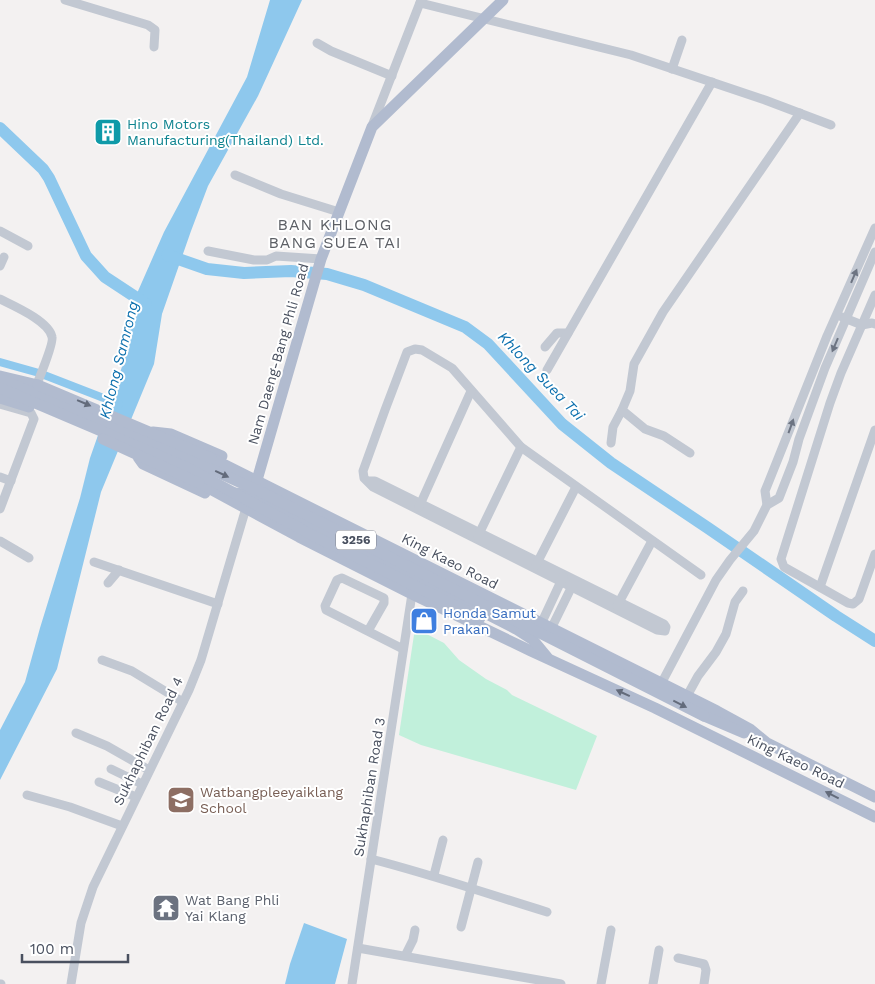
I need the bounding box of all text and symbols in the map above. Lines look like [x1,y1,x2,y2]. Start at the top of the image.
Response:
place label: Hino Motors Manufacturing(Thailand) Ltd. [127,116,324,148]
building icon: Hino Motors Manufacturing(Thailand) Ltd. [93,117,123,147]
district label: BAN KHLONG BANG SUEA TAI [269,215,401,252]
street label: Nam Daeng-Bang Phli Road [244,262,312,446]
one-way arrow [850,269,858,283]
water label: Khlong Samrong [96,299,142,421]
water label: Khlong Suea Tai [494,328,589,425]
one-way arrow [831,338,839,353]
one-way arrow [77,400,91,408]
one-way arrow [787,418,795,433]
one-way arrow [215,471,229,479]
road number: 3256 [336,530,376,550]
street label: King Kaeo Road [399,530,501,592]
place label: Honda Samut Prakan [443,605,536,637]
shop icon: Honda Samut Prakan [409,606,439,636]
street label: Sukhaphiban Road 4 [110,674,186,808]
one-way arrow [616,689,630,697]
one-way arrow [673,700,687,708]
street label: Sukhaphiban Road 3 [350,716,388,858]
street label: King Kaeo Road [745,731,847,791]
place label: Watbangpleeyaiklang School [200,784,344,816]
school or university icon: Watbangpleeyaiklang School [166,785,196,815]
one-way arrow [824,791,839,799]
place label: Wat Bang Phli Yai Klang [185,892,279,924]
temple icon: Wat Bang Phli Yai Klang [151,893,181,923]
scale bar [22,932,129,964]
text: 100 m [30,940,74,958]

